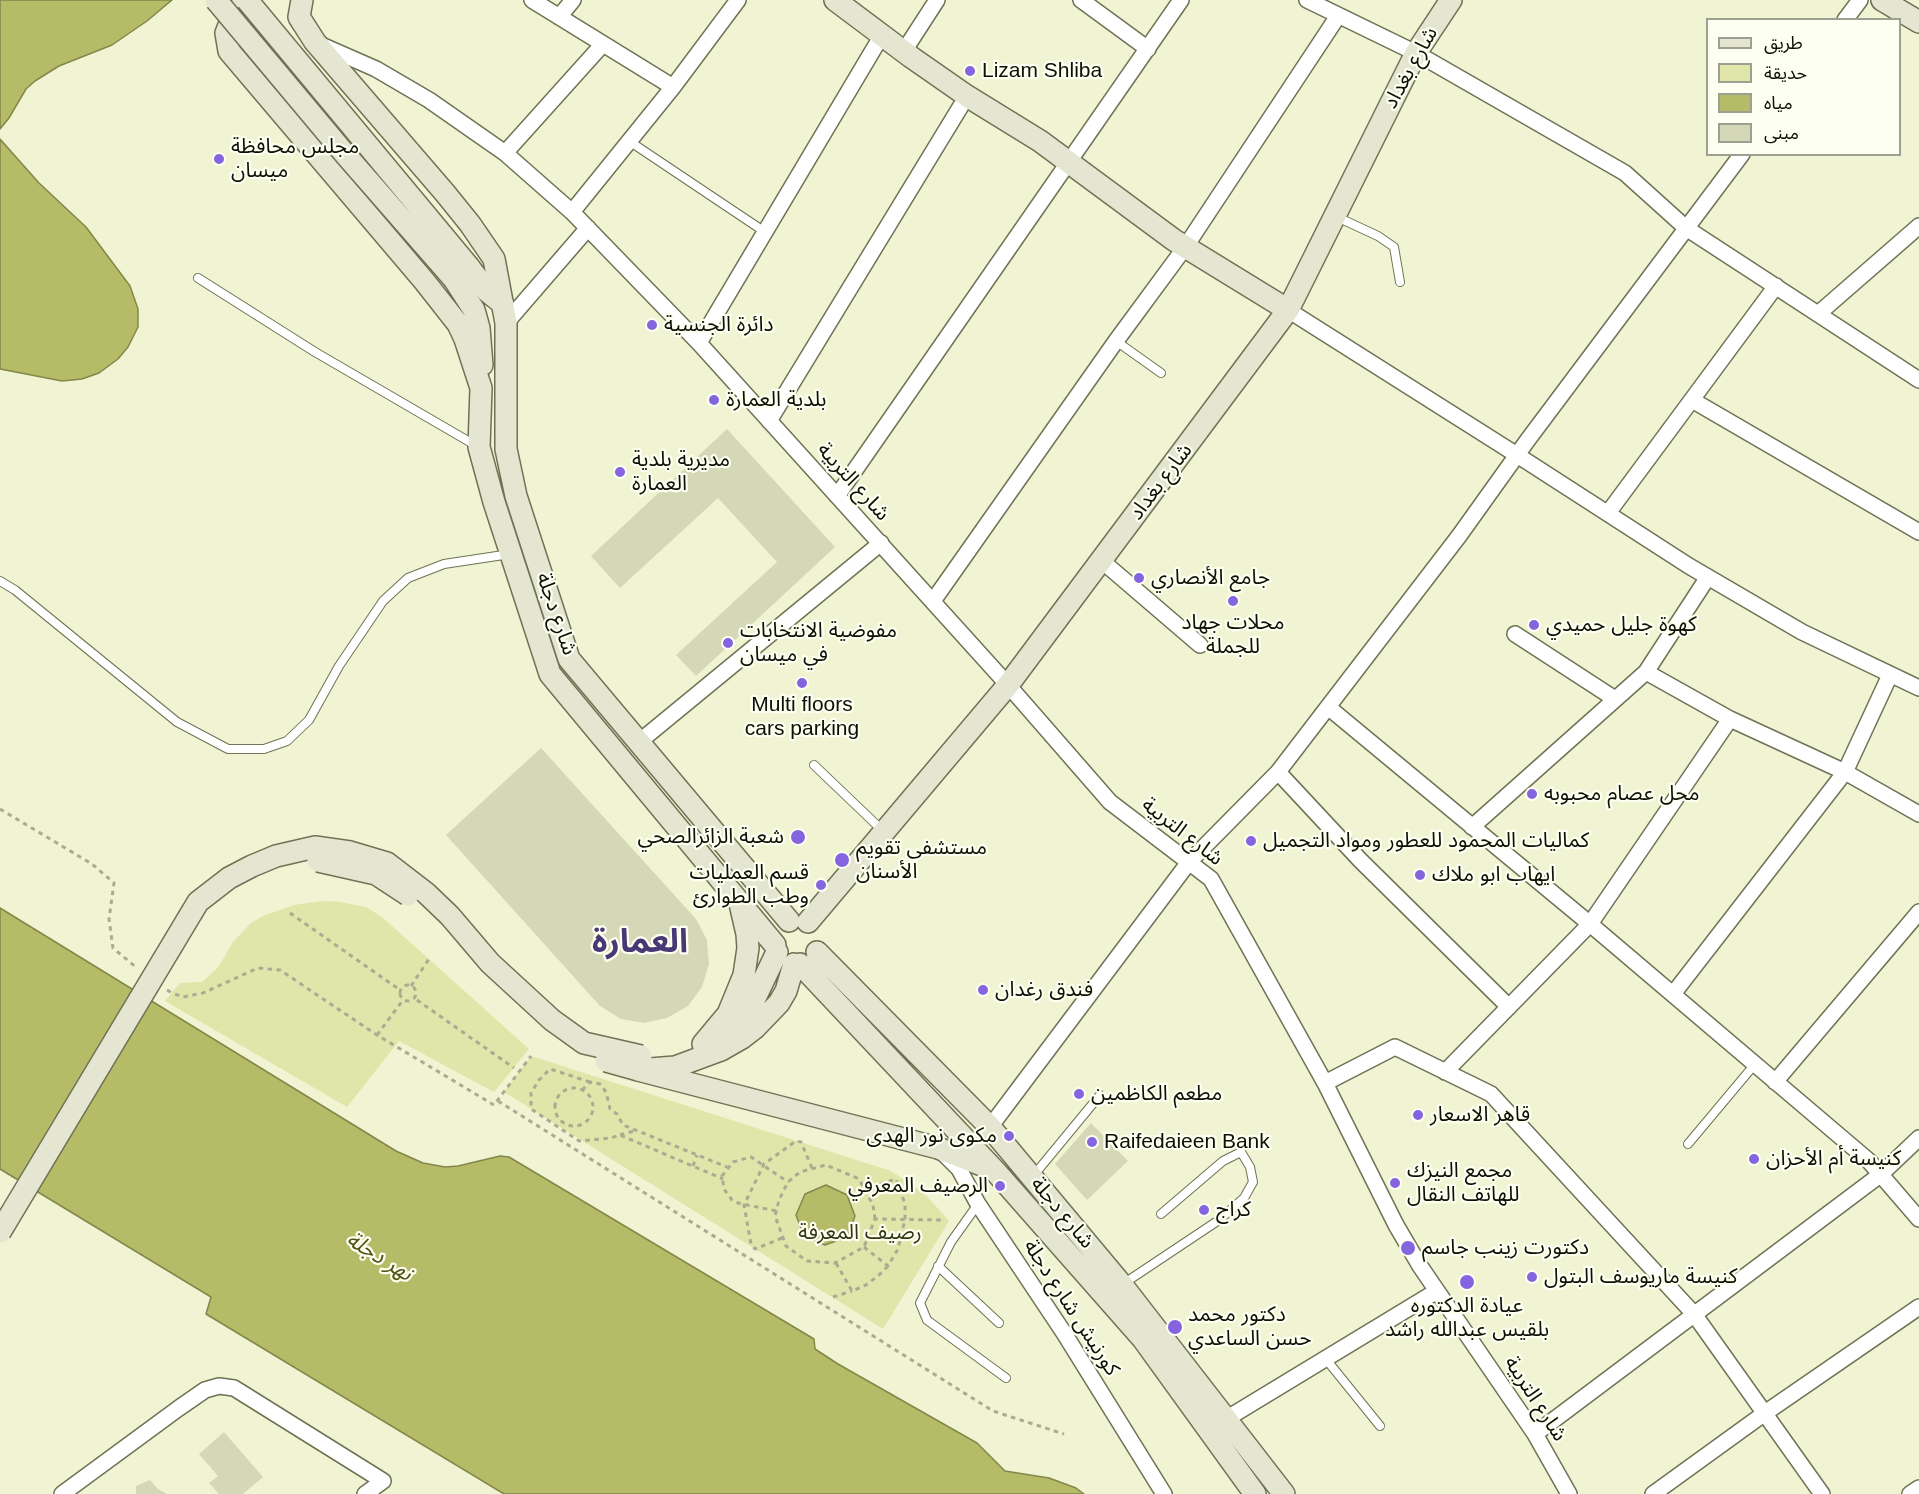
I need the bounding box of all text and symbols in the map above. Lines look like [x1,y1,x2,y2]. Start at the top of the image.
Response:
legend [1706,18,1901,156]
street label: شارع بغداد [1378,23,1444,113]
text: طريق [1764,33,1803,53]
place label: Lizam Shliba [982,58,1102,84]
text: حديقة [1764,63,1807,83]
marker: Lizam Shliba [963,64,977,78]
text: مياه [1764,93,1793,113]
text: مبنى [1764,123,1799,143]
place label: مجلس محافظة ميسان [231,134,359,184]
marker: مجلس محافظة ميسان [212,152,226,166]
place label: دائرة الجنسية [664,312,773,338]
marker: دائرة الجنسية [645,318,659,332]
place label: بلدية العمارة [726,387,826,413]
marker: بلدية العمارة [707,393,721,407]
street label: شارع التربية [811,438,895,526]
street label: شارع بغداد [1124,439,1198,525]
place label: مديرية بلدية العمارة [632,447,730,497]
marker: مديرية بلدية العمارة [613,465,627,479]
place label: جامع الأنصاري [1151,565,1270,591]
street label: شارع دجلة [530,569,582,659]
marker: جامع الأنصاري [1132,571,1146,585]
marker: محلات جهاد للجملة [1226,594,1240,608]
place label: محلات جهاد للجملة [1182,610,1284,660]
place label: كهوة جليل حميدي [1546,612,1697,638]
place label: مفوضية الانتخابات في ميسان [740,618,897,668]
marker: كهوة جليل حميدي [1527,618,1541,632]
marker: مفوضية الانتخابات في ميسان [721,636,735,650]
marker: Multi floors cars parking [795,676,809,690]
place label: Multi floors cars parking [745,692,859,742]
place label: محل عصام محبوبه [1544,781,1700,807]
marker: محل عصام محبوبه [1525,787,1539,801]
street label: شارع التربية [1136,792,1228,872]
place label: شعبة الزائرالصحي [637,824,784,850]
marker: شعبة الزائرالصحي [789,828,807,846]
place label: كماليات المحمود للعطور ومواد التجميل [1263,828,1589,854]
marker: كماليات المحمود للعطور ومواد التجميل [1244,834,1258,848]
place label: مستشفى تقويم الأسنان [856,835,987,885]
marker: مستشفى تقويم الأسنان [833,851,851,869]
place label: قسم العمليات وطب الطوارئ [689,860,809,910]
place label: ايهاب ابو ملاك [1432,862,1555,888]
marker: ايهاب ابو ملاك [1413,868,1427,882]
marker: قسم العمليات وطب الطوارئ [814,878,828,892]
district label: العمارة [592,923,688,963]
place label: فندق رغدان [995,977,1093,1003]
marker: فندق رغدان [976,983,990,997]
place label: مطعم الكاظمين [1091,1081,1222,1107]
marker: مطعم الكاظمين [1072,1087,1086,1101]
place label: قاهر الاسعار [1430,1102,1530,1128]
marker: قاهر الاسعار [1411,1108,1425,1122]
place label: مكوى نور الهدى [866,1123,997,1149]
marker: مكوى نور الهدى [1002,1129,1016,1143]
place label: Raifedaieen Bank [1104,1129,1270,1155]
marker: Raifedaieen Bank [1085,1135,1099,1149]
place label: كنيسة أم الأحزان [1766,1146,1901,1172]
marker: كنيسة أم الأحزان [1747,1152,1761,1166]
place label: مجمع النيزك للهاتف النقال [1407,1158,1519,1208]
street label: شارع دجلة [1025,1172,1099,1254]
place label: الرصيف المعرفي [848,1173,988,1199]
marker: مجمع النيزك للهاتف النقال [1388,1176,1402,1190]
marker: الرصيف المعرفي [993,1179,1007,1193]
place label: كراج [1216,1197,1251,1223]
marker: كراج [1197,1203,1211,1217]
park label: رصيف المعرفة [798,1220,922,1246]
water label: نهر دجلة [341,1227,417,1287]
street label: كورنيش شارع دجلة [1018,1235,1124,1381]
place label: دكتورت زينب جاسم [1422,1235,1589,1261]
marker: دكتورت زينب جاسم [1399,1239,1417,1257]
place label: كنيسة ماريوسف البتول [1544,1264,1737,1290]
marker: كنيسة ماريوسف البتول [1525,1270,1539,1284]
marker: عيادة الدكتوره بلقيس عبدالله راشد [1458,1273,1476,1291]
place label: عيادة الدكتوره بلقيس عبدالله راشد [1385,1293,1549,1343]
place label: دكتور محمد حسن الساعدي [1188,1302,1311,1352]
marker: دكتور محمد حسن الساعدي [1166,1318,1184,1336]
street label: شارع التربية [1498,1352,1572,1446]

